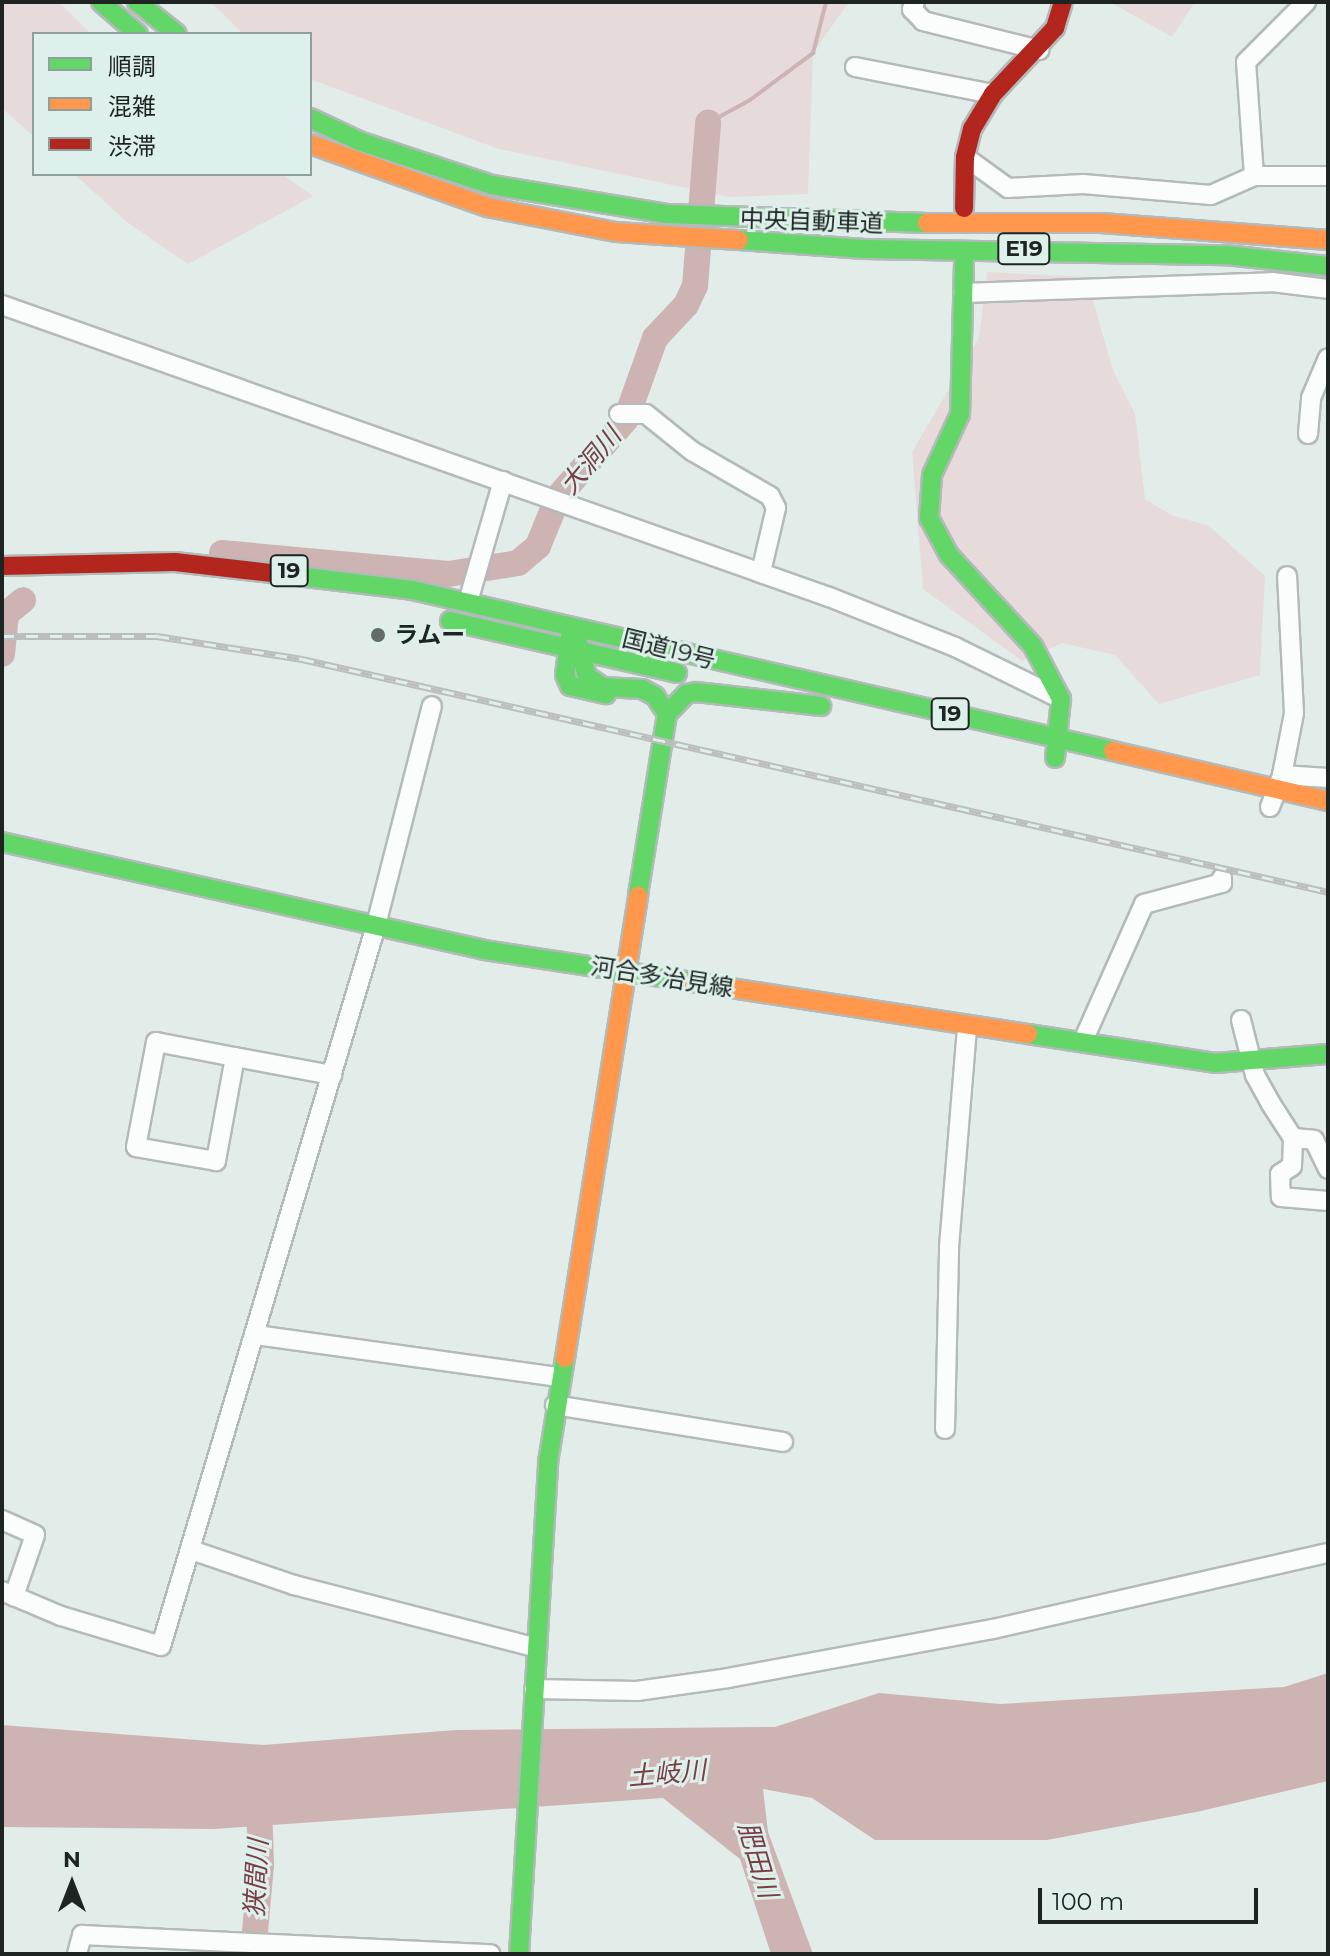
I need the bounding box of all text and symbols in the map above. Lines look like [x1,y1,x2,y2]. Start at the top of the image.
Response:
legend [32,32,312,176]
text: 順調 [108,52,156,81]
text: 混雑 [108,92,156,121]
text: 渋滞 [108,132,156,161]
street label: 中央自動車道 [740,204,884,238]
road number: E19 [996,231,1052,267]
water label: 大洞川 [554,421,628,501]
road number: 19 [269,553,309,589]
place label: ラムー [394,621,466,649]
street label: 国道19号 [619,624,719,674]
marker: ラムー [369,626,387,644]
road number: 19 [930,696,970,732]
street label: 河合多治見線 [589,952,735,1002]
water label: 土岐川 [627,1755,707,1793]
water label: 肥田川 [731,1818,783,1902]
water label: 狭間川 [239,1838,275,1918]
north arrow [32,1844,112,1924]
text: N [63,1846,81,1873]
scale bar [1042,1872,1262,1922]
text: 100 m [1052,1887,1124,1916]

